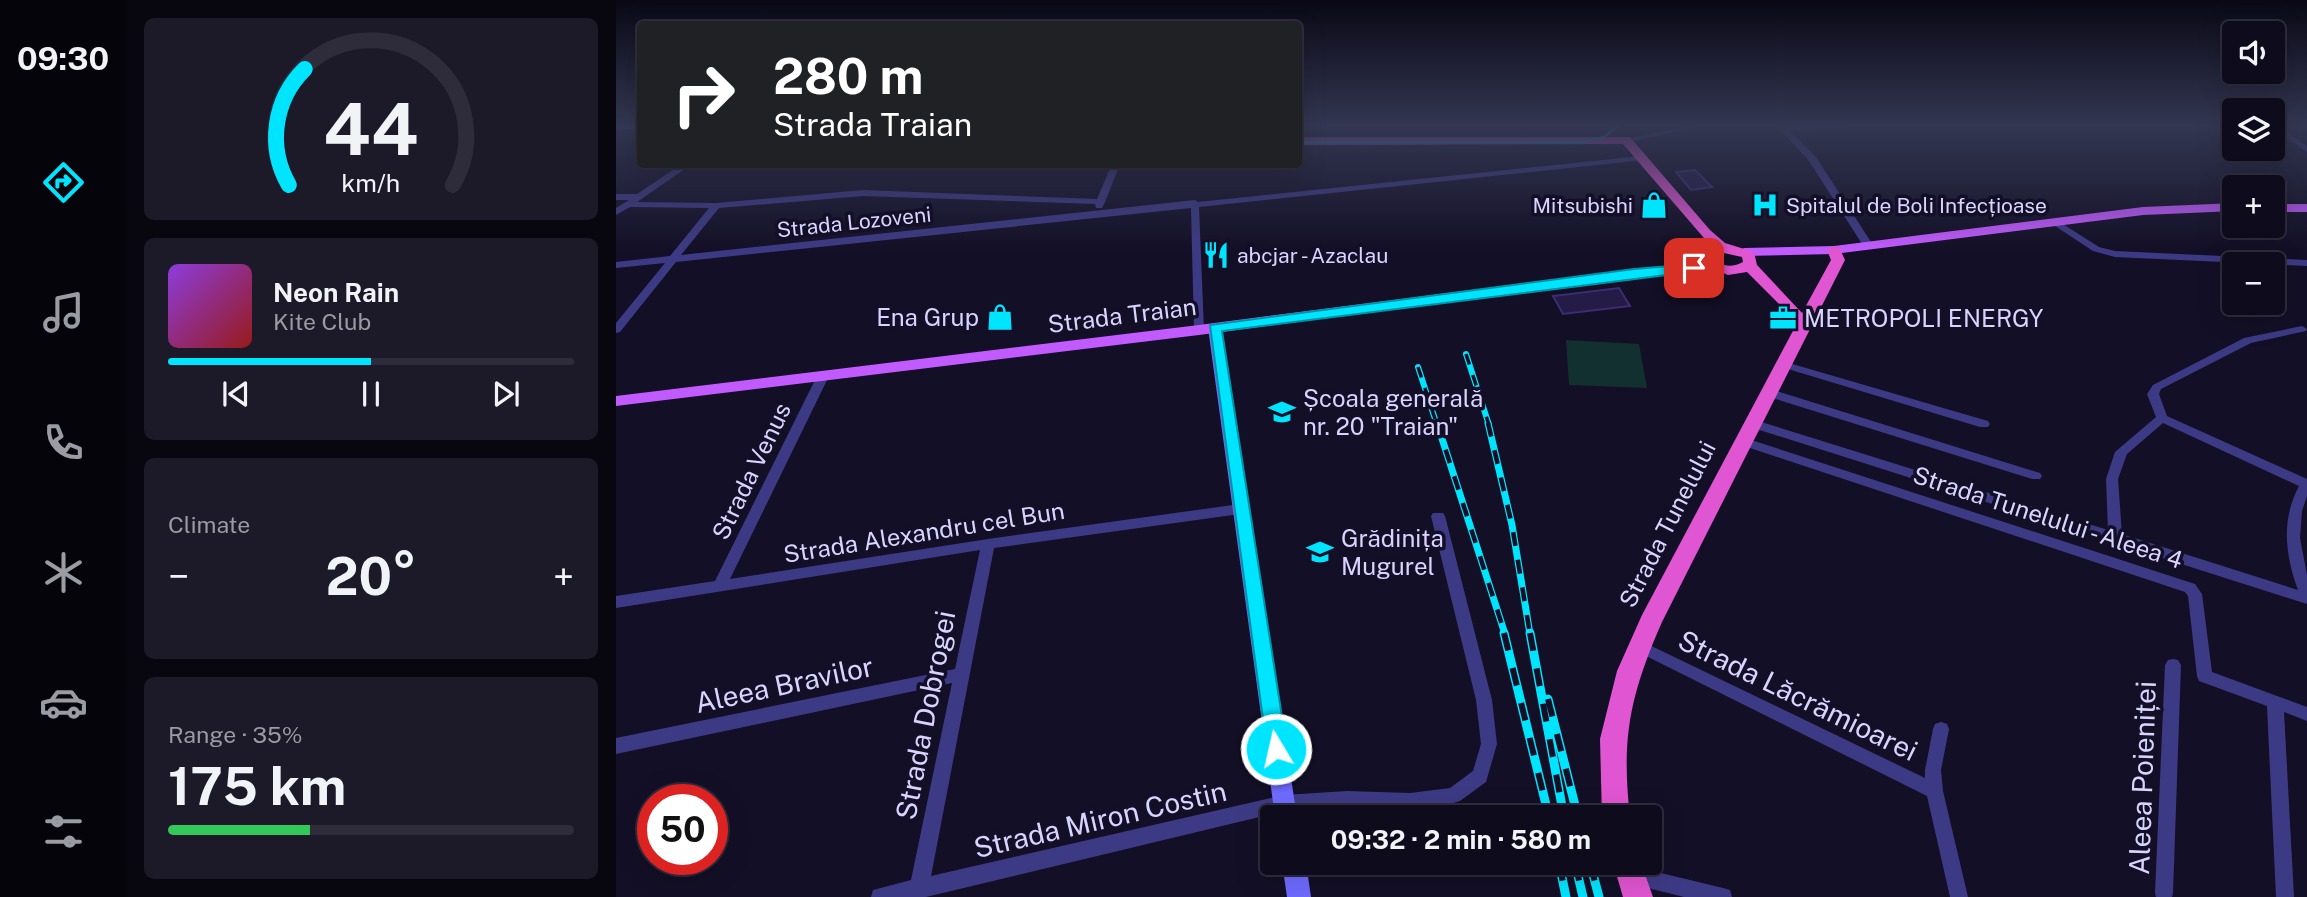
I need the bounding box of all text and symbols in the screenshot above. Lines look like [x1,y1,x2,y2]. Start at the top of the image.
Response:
map controls [2222,21,2285,315]
button: sound [2222,21,2285,84]
text: 09:30 [17,40,109,77]
text: 280 m [773,47,923,105]
icon: right [658,49,749,140]
text: 44 [323,86,419,171]
button: layers [2222,98,2285,161]
text: Strada Traian [773,106,972,143]
icon: directions [39,158,88,207]
text: km/h [342,168,400,198]
button: + [2222,175,2285,238]
shop icon: Mitsubishi [1639,190,1669,220]
hospital icon: Spitalul de Boli Infecțioase [1750,190,1780,220]
place label: Mitsubishi [1532,193,1633,218]
place label: Spitalul de Boli Infecțioase [1786,193,2047,218]
street label: Strada Lozoveni [776,201,932,243]
pin [1664,238,1724,298]
restaurant icon: abcjar - Azaclau [1201,240,1231,270]
place label: abcjar - Azaclau [1237,243,1388,268]
icon: arrive [1675,249,1713,287]
button: − [2222,252,2285,315]
text: Neon Rain [273,277,399,308]
icon: music [39,288,88,337]
street label: Strada Traian [1046,292,1198,338]
shop icon: Ena Grup [985,302,1015,332]
place label: Ena Grup [876,303,979,331]
office icon: METROPOLI ENERGY [1768,303,1798,333]
place label: METROPOLI ENERGY [1804,304,2044,332]
text: Kite Club [273,308,371,335]
icon: previous [217,375,255,413]
icon: pause [352,375,390,413]
icon: next [487,375,525,413]
place label: Școala generală nr. 20 "Traian" [1303,384,1483,440]
school or university icon: Școala generală nr. 20 "Traian" [1267,397,1297,427]
street label: Strada Venus [706,398,796,544]
icon: phone [39,418,88,467]
street label: Strada Tunelului [1613,436,1721,612]
street label: Strada Tunelului - Aleea 4 [1910,460,2186,574]
street label: Strada Alexandru cel Bun [781,496,1067,568]
text: Climate [168,511,250,538]
place label: Grădinița Mugurel [1341,524,1444,580]
school or university icon: Grădinița Mugurel [1305,537,1335,567]
text: 20° [325,546,417,607]
icon: climate [39,548,88,597]
text: − [168,554,189,599]
text: + [553,554,574,599]
street label: Strada Dobrogei [889,608,961,822]
street label: Strada Lăcrămioarei [1673,623,1923,767]
street label: Aleea Bravilor [692,649,876,719]
icon: car [39,678,88,727]
street label: Aleea Poieniței [2122,680,2162,876]
position arrow [1239,712,1313,786]
text: Range · 35% [168,721,302,748]
text: 175 km [168,756,346,817]
street label: Strada Miron Costin [970,774,1230,864]
speed limit sign: 50 [637,784,728,875]
icon: filters [39,807,88,856]
text: 09:32 · 2 min · 580 m [1331,824,1591,855]

